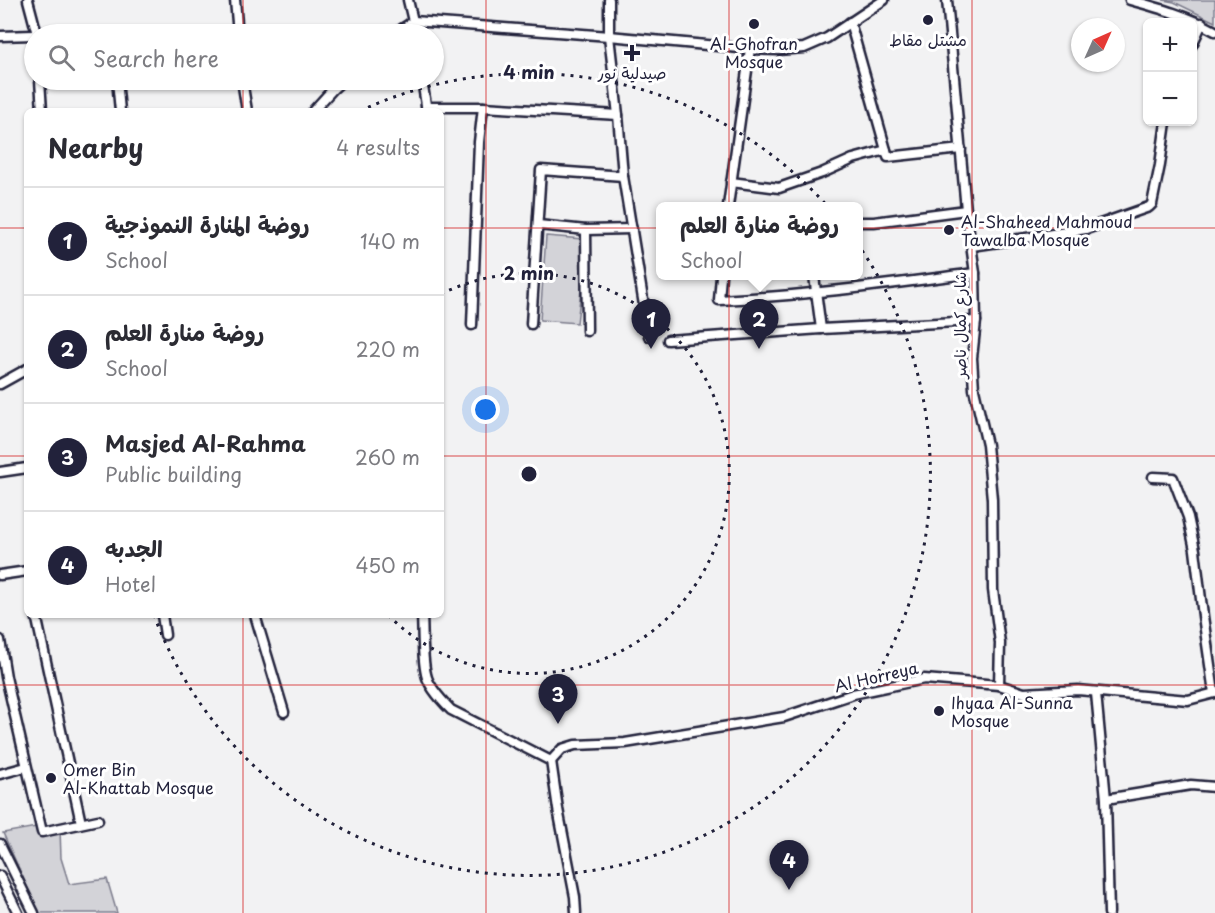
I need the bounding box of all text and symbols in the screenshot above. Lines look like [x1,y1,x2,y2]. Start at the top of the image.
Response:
marker: مشتل مقاط [921,13,935,27]
marker: Al-Ghofran Mosque [747,17,761,31]
north arrow [1071,18,1125,72]
map controls [1143,18,1197,126]
button: + [1143,18,1197,72]
search box [24,24,444,90]
place label: مشتل مقاط [889,27,967,51]
place label: Al-Ghofran Mosque [710,31,798,73]
icon: search [45,41,78,74]
text: Search here [93,41,219,74]
marker: صيدلية نور [625,46,639,60]
text: 4 min [503,58,555,85]
place label: صيدلية نور [597,60,666,84]
button: − [1143,72,1197,126]
text: Nearby [48,128,143,167]
text: 4 results [336,132,420,162]
popup [656,202,863,280]
text: روضة المنارة النموذجية [105,207,309,240]
text: روضة منارة العلم [680,207,839,240]
place label: Al-Shaheed Mahmoud Tawalba Mosque [961,209,1133,251]
marker: Al-Shaheed Mahmoud Tawalba Mosque [942,223,956,237]
text: 1 [63,226,72,256]
text: 140 m [360,226,420,256]
text: School [105,245,168,275]
text: School [680,245,743,275]
text: 2 min [504,259,554,286]
street label: شارع كمال ناصر [947,272,972,380]
pin: 1 [632,300,670,349]
pin: 2 [740,300,778,349]
text: روضة منارة العلم [105,315,264,348]
text: 2 [60,334,75,364]
text: 220 m [356,334,420,364]
text: School [105,353,168,383]
your location [471,395,500,424]
text: Masjed Al-Rahma [105,426,306,459]
text: 3 [61,442,74,472]
text: 260 m [355,442,420,472]
text: Public building [105,459,242,489]
centre of rings [519,464,539,484]
text: الجدبه [105,531,163,564]
text: 4 [61,550,74,580]
text: 450 m [355,550,420,580]
text: Hotel [105,569,156,599]
street label: Al Horreya [832,655,920,697]
pin: 3 [538,674,578,724]
place label: Ihyaa Al-Sunna Mosque [951,690,1073,732]
marker: Ihyaa Al-Sunna Mosque [932,704,946,718]
place label: Omer Bin Al-Khattab Mosque [63,757,214,799]
marker: Omer Bin Al-Khattab Mosque [44,771,58,785]
pin: 4 [770,840,808,890]

